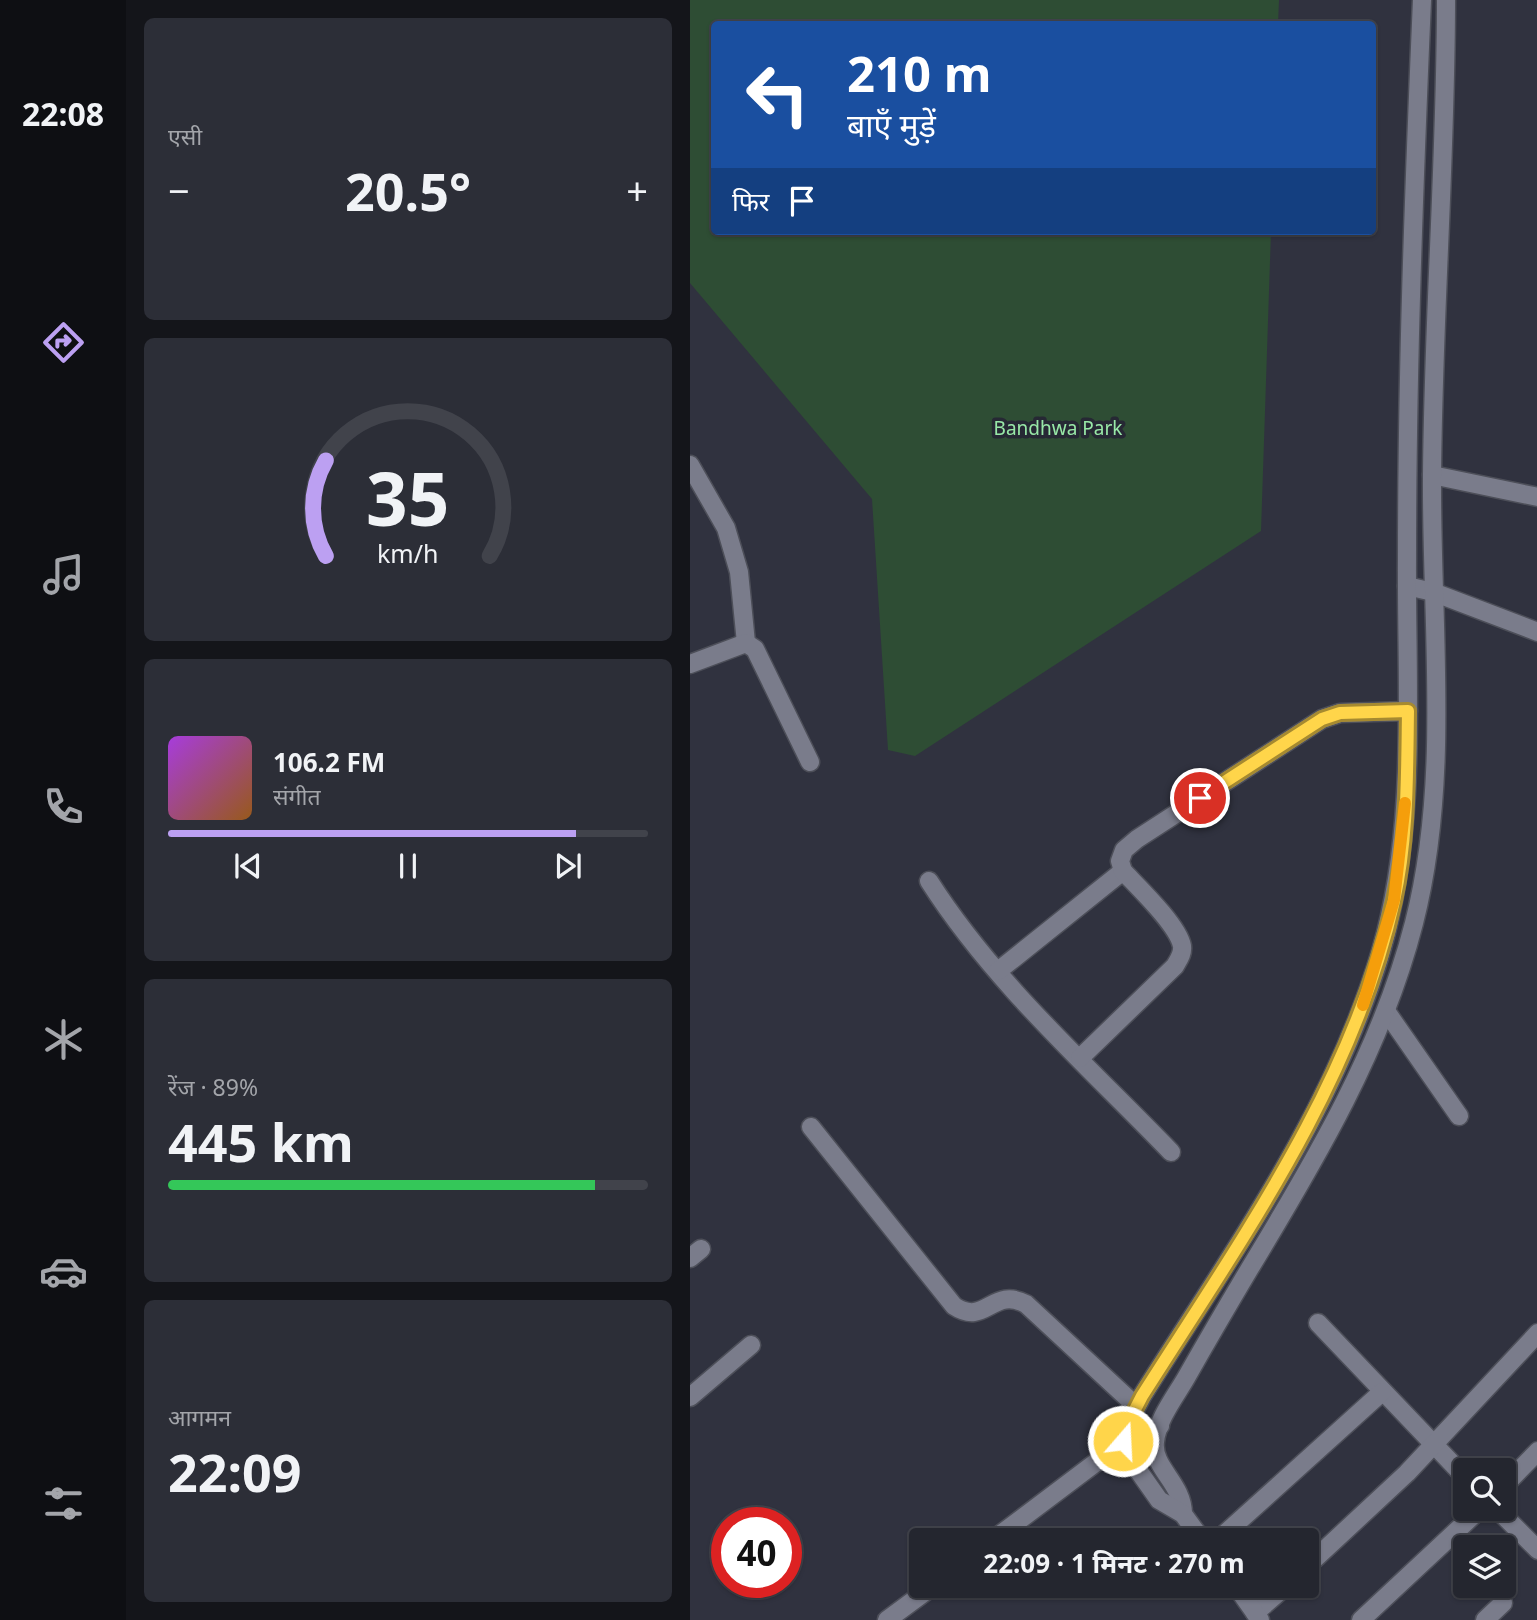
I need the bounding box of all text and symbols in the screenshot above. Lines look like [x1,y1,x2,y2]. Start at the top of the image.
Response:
text: 210 m [847,40,992,106]
icon: left [732,49,823,140]
text: 22:08 [22,92,104,135]
text: बाएँ मुड़ें [847,103,936,146]
text: एसी [168,120,202,152]
text: 20.5° [345,155,471,226]
text: − [168,164,190,216]
text: + [626,164,648,216]
icon: arrive [783,182,821,220]
text: फिर [732,183,769,219]
icon: directions [39,318,88,367]
park label: Bandhwa Park [994,415,1122,441]
text: 35 [366,448,450,547]
text: km/h [377,535,439,569]
icon: music [39,550,88,599]
text: 106.2 FM [273,744,385,780]
pin [1170,768,1230,828]
icon: arrive [1181,779,1219,817]
text: संगीत [273,780,321,812]
icon: phone [39,782,88,831]
icon: previous [229,847,267,885]
icon: pause [389,847,427,885]
icon: next [549,847,587,885]
icon: climate [39,1015,88,1064]
text: रेंज · 89% [168,1071,258,1103]
text: 445 km [168,1106,354,1177]
icon: car [39,1247,88,1296]
text: आगमन [168,1401,231,1433]
position arrow [1086,1404,1160,1478]
text: 22:09 [168,1436,302,1507]
map controls [1453,1458,1516,1598]
button: search [1453,1458,1516,1521]
icon: filters [39,1479,88,1528]
speed limit sign: 40 [711,1507,802,1598]
button: layers [1453,1535,1516,1598]
text: 22:09 · 1 मिनट · 270 m [983,1545,1245,1581]

